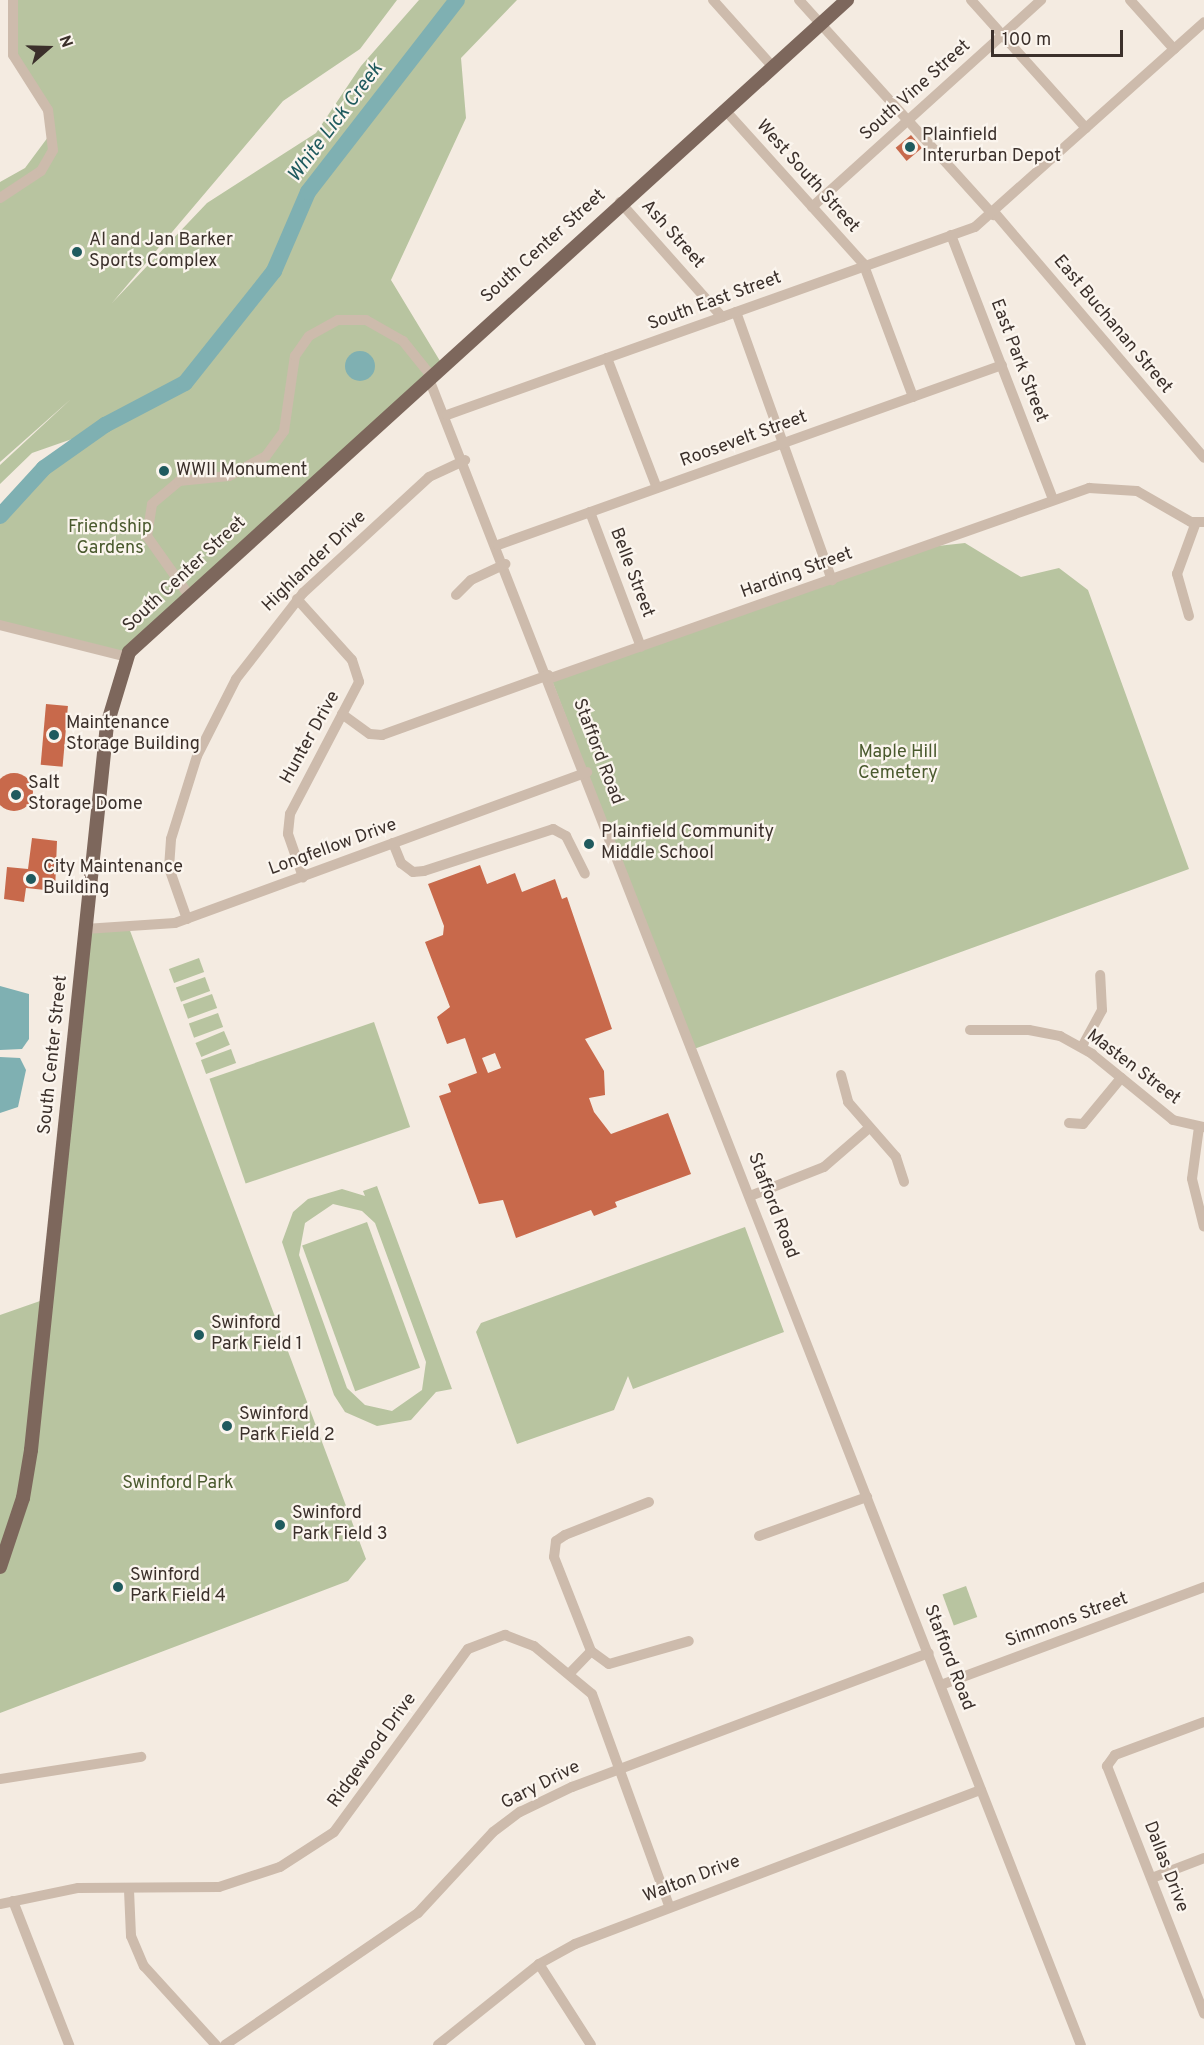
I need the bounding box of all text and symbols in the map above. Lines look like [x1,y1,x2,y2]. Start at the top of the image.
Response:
north arrow [18,18,78,78]
scale bar [994,18,1126,56]
text: 100 m [1002,29,1051,52]
text: N [54,33,76,51]
street label: South Vine Street [856,36,976,146]
water label: White Lick Creek [283,58,389,188]
street label: West South Street [751,116,863,238]
place label: Plainfield Interurban Depot [922,126,1061,168]
marker: Plainfield Interurban Depot [903,140,917,154]
street label: South Center Street [477,185,611,309]
street label: Ash Street [636,196,708,274]
place label: Al and Jan Barker Sports Complex [89,231,233,274]
marker: Al and Jan Barker Sports Complex [70,245,84,259]
street label: East Buchanan Street [1048,251,1176,399]
street label: South East Street [645,268,785,336]
street label: East Park Street [985,296,1051,426]
street label: Roosevelt Street [678,407,810,473]
place label: WWII Monument [176,460,307,482]
marker: WWII Monument [157,464,171,478]
street label: Highlander Drive [259,507,371,617]
street label: South Center Street [119,512,251,638]
park label: Friendship Gardens [68,518,152,560]
street label: Belle Street [604,525,658,621]
street label: Harding Street [738,544,856,604]
street label: Hunter Drive [277,688,345,788]
street label: Stafford Road [567,696,627,808]
place label: Maintenance Storage Building [66,714,200,756]
marker: Maintenance Storage Building [47,728,61,742]
park label: Maple Hill Cemetery [858,743,938,786]
place label: Salt Storage Dome [28,774,143,816]
marker: Salt Storage Dome [9,788,23,802]
street label: Longfellow Drive [266,815,400,881]
place label: Plainfield Community Middle School [601,823,774,866]
marker: Plainfield Community Middle School [582,837,596,851]
place label: City Maintenance Building [43,858,183,900]
marker: City Maintenance Building [24,872,38,886]
street label: South Center Street [35,974,73,1136]
street label: Masten Street [1082,1026,1184,1110]
street label: Stafford Road [742,1150,802,1262]
place label: Swinford Park Field 1 [211,1314,303,1356]
marker: Swinford Park Field 1 [192,1328,206,1342]
place label: Swinford Park Field 2 [239,1405,335,1448]
marker: Swinford Park Field 2 [220,1419,234,1433]
park label: Swinford Park [122,1473,234,1495]
place label: Swinford Park Field 3 [292,1504,388,1546]
marker: Swinford Park Field 3 [273,1518,287,1532]
place label: Swinford Park Field 4 [130,1566,226,1608]
marker: Swinford Park Field 4 [111,1580,125,1594]
street label: Simmons Street [1003,1589,1131,1653]
street label: Stafford Road [918,1602,978,1714]
street label: Ridgewood Drive [324,1689,422,1813]
street label: Gary Drive [498,1757,584,1815]
street label: Dallas Drive [1138,1818,1192,1916]
street label: Walton Drive [640,1852,744,1908]

